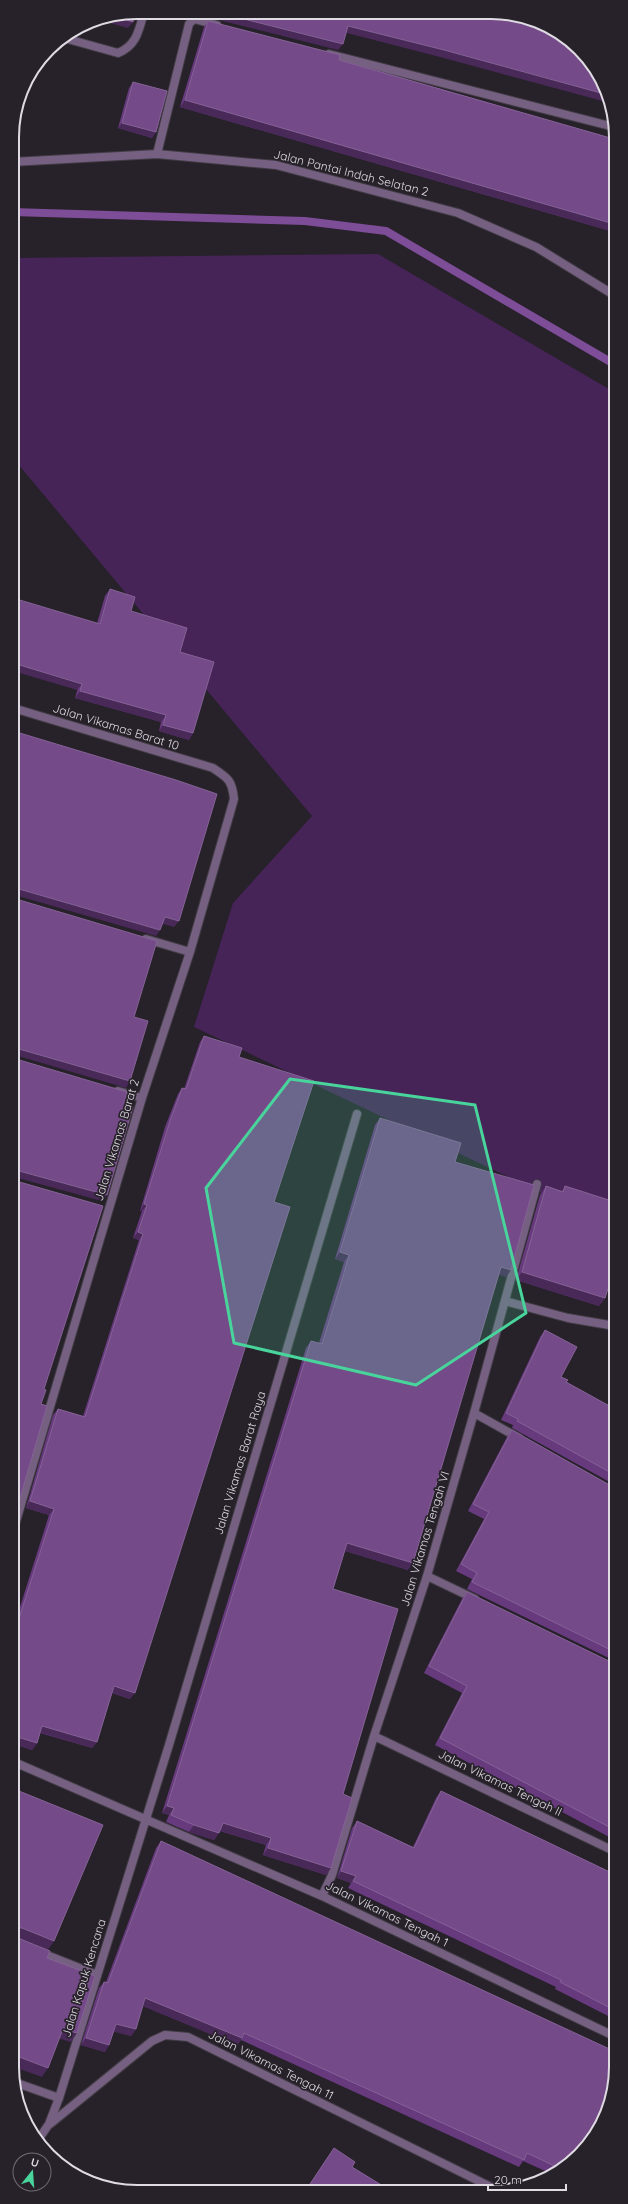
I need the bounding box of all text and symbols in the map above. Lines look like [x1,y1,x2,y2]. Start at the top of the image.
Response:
street label: Jalan Pantai Indah Selatan 2 [272,146,431,199]
street label: Jalan Vikamas Barat 10 [51,700,181,753]
street label: Jalan Vikamas Barat 2 [91,1077,142,1203]
street label: Jalan Vikamas Barat Raya [211,1389,269,1536]
street label: Jalan Vikamas Tengah VI [397,1469,452,1608]
street label: Jalan Vikamas Tengah II [436,1746,565,1819]
street label: Jalan Vikamas Tengah 1 [324,1877,451,1950]
street label: Jalan Kapuk Kencana [58,1917,109,2039]
street label: Jalan Vikamas Tengah 11 [206,2026,337,2103]
north arrow [12,2152,52,2192]
text: U [29,2155,41,2170]
scale bar [488,2166,566,2192]
text: 20 m [494,2172,522,2187]

